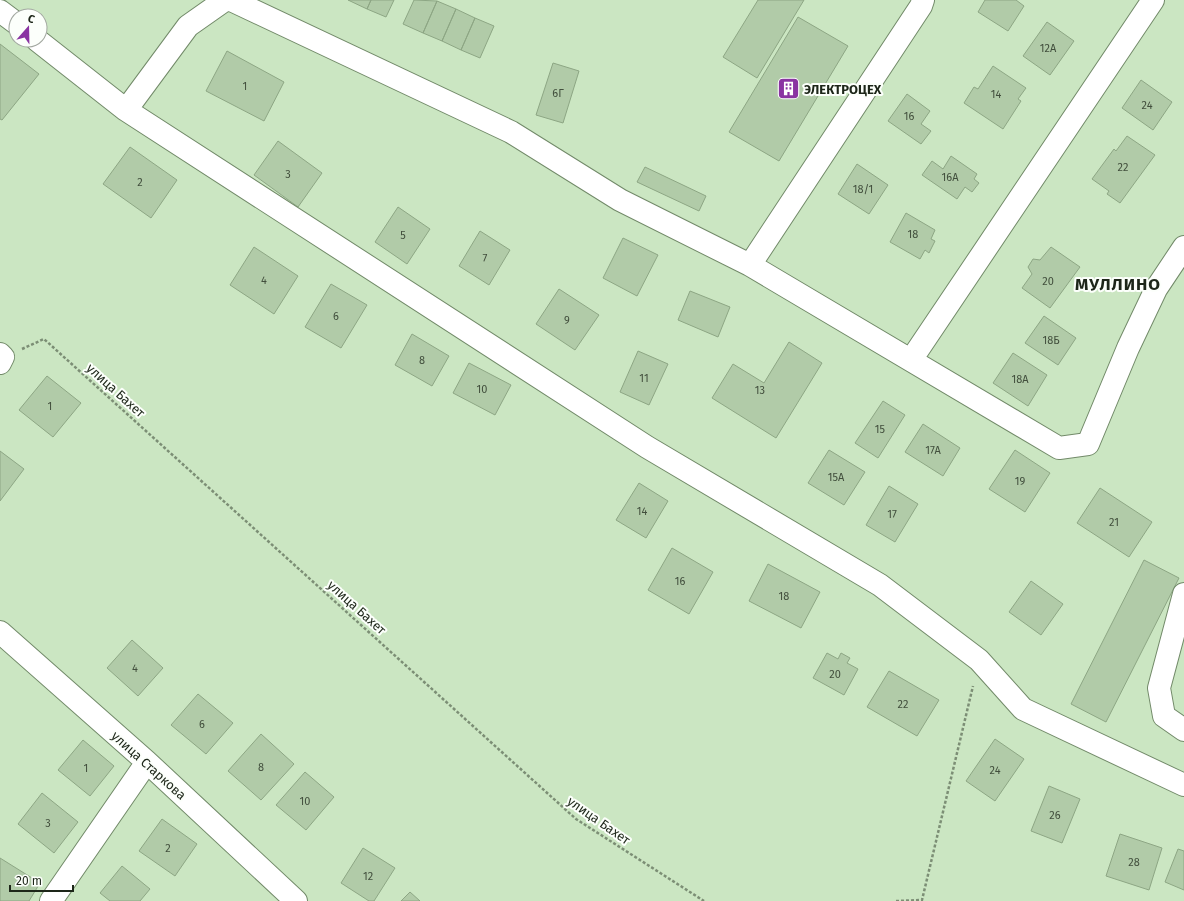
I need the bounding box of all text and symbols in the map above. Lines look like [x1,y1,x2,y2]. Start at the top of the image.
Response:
north arrow [8,8,48,48]
text: С [26,12,37,26]
house number: 12А [1040,42,1057,55]
building icon: ЭЛЕКТРОЦЕХ [776,76,802,102]
house number: 1 [243,80,247,93]
place label: ЭЛЕКТРОЦЕХ [804,82,882,97]
house number: 6Г [552,87,564,100]
house number: 14 [991,88,1001,101]
house number: 24 [1142,99,1153,112]
house number: 16 [904,110,914,123]
house number: 22 [1118,161,1128,174]
house number: 3 [285,168,291,181]
house number: 16А [942,171,959,184]
house number: 2 [137,176,143,189]
house number: 18/1 [853,183,873,196]
house number: 18 [908,228,918,241]
house number: 5 [400,229,406,242]
house number: 7 [483,252,488,265]
house number: 4 [261,274,267,287]
district label: МУЛЛИНО [1075,274,1161,295]
house number: 20 [1042,275,1054,288]
house number: 6 [333,310,339,323]
house number: 9 [564,314,570,327]
house number: 18Б [1042,334,1060,347]
house number: 8 [419,354,425,367]
street label: улица Бахет [83,360,148,420]
house number: 11 [639,372,649,385]
house number: 18А [1011,373,1029,386]
house number: 10 [477,383,487,396]
house number: 13 [755,384,765,397]
house number: 1 [48,400,52,413]
house number: 15 [875,423,886,436]
house number: 17А [925,444,942,457]
house number: 15А [828,471,845,484]
house number: 19 [1015,475,1025,488]
house number: 14 [637,505,647,518]
house number: 17 [887,508,897,521]
house number: 21 [1109,516,1119,529]
house number: 16 [675,575,685,588]
street label: улица Бахет [324,577,389,637]
house number: 18 [779,590,789,603]
house number: 4 [132,662,138,675]
house number: 20 [829,668,841,681]
house number: 22 [898,698,908,711]
house number: 6 [199,718,205,731]
street label: улица Старкова [108,728,189,803]
house number: 8 [258,761,264,774]
house number: 1 [84,762,88,775]
house number: 24 [990,764,1001,777]
street label: улица Бахет [564,793,633,848]
house number: 10 [300,795,310,808]
house number: 26 [1049,809,1061,822]
house number: 3 [45,817,51,830]
house number: 2 [165,842,171,855]
house number: 28 [1128,856,1140,869]
scale bar [10,867,73,893]
house number: 12 [363,870,373,883]
text: 20 m [16,874,42,888]

